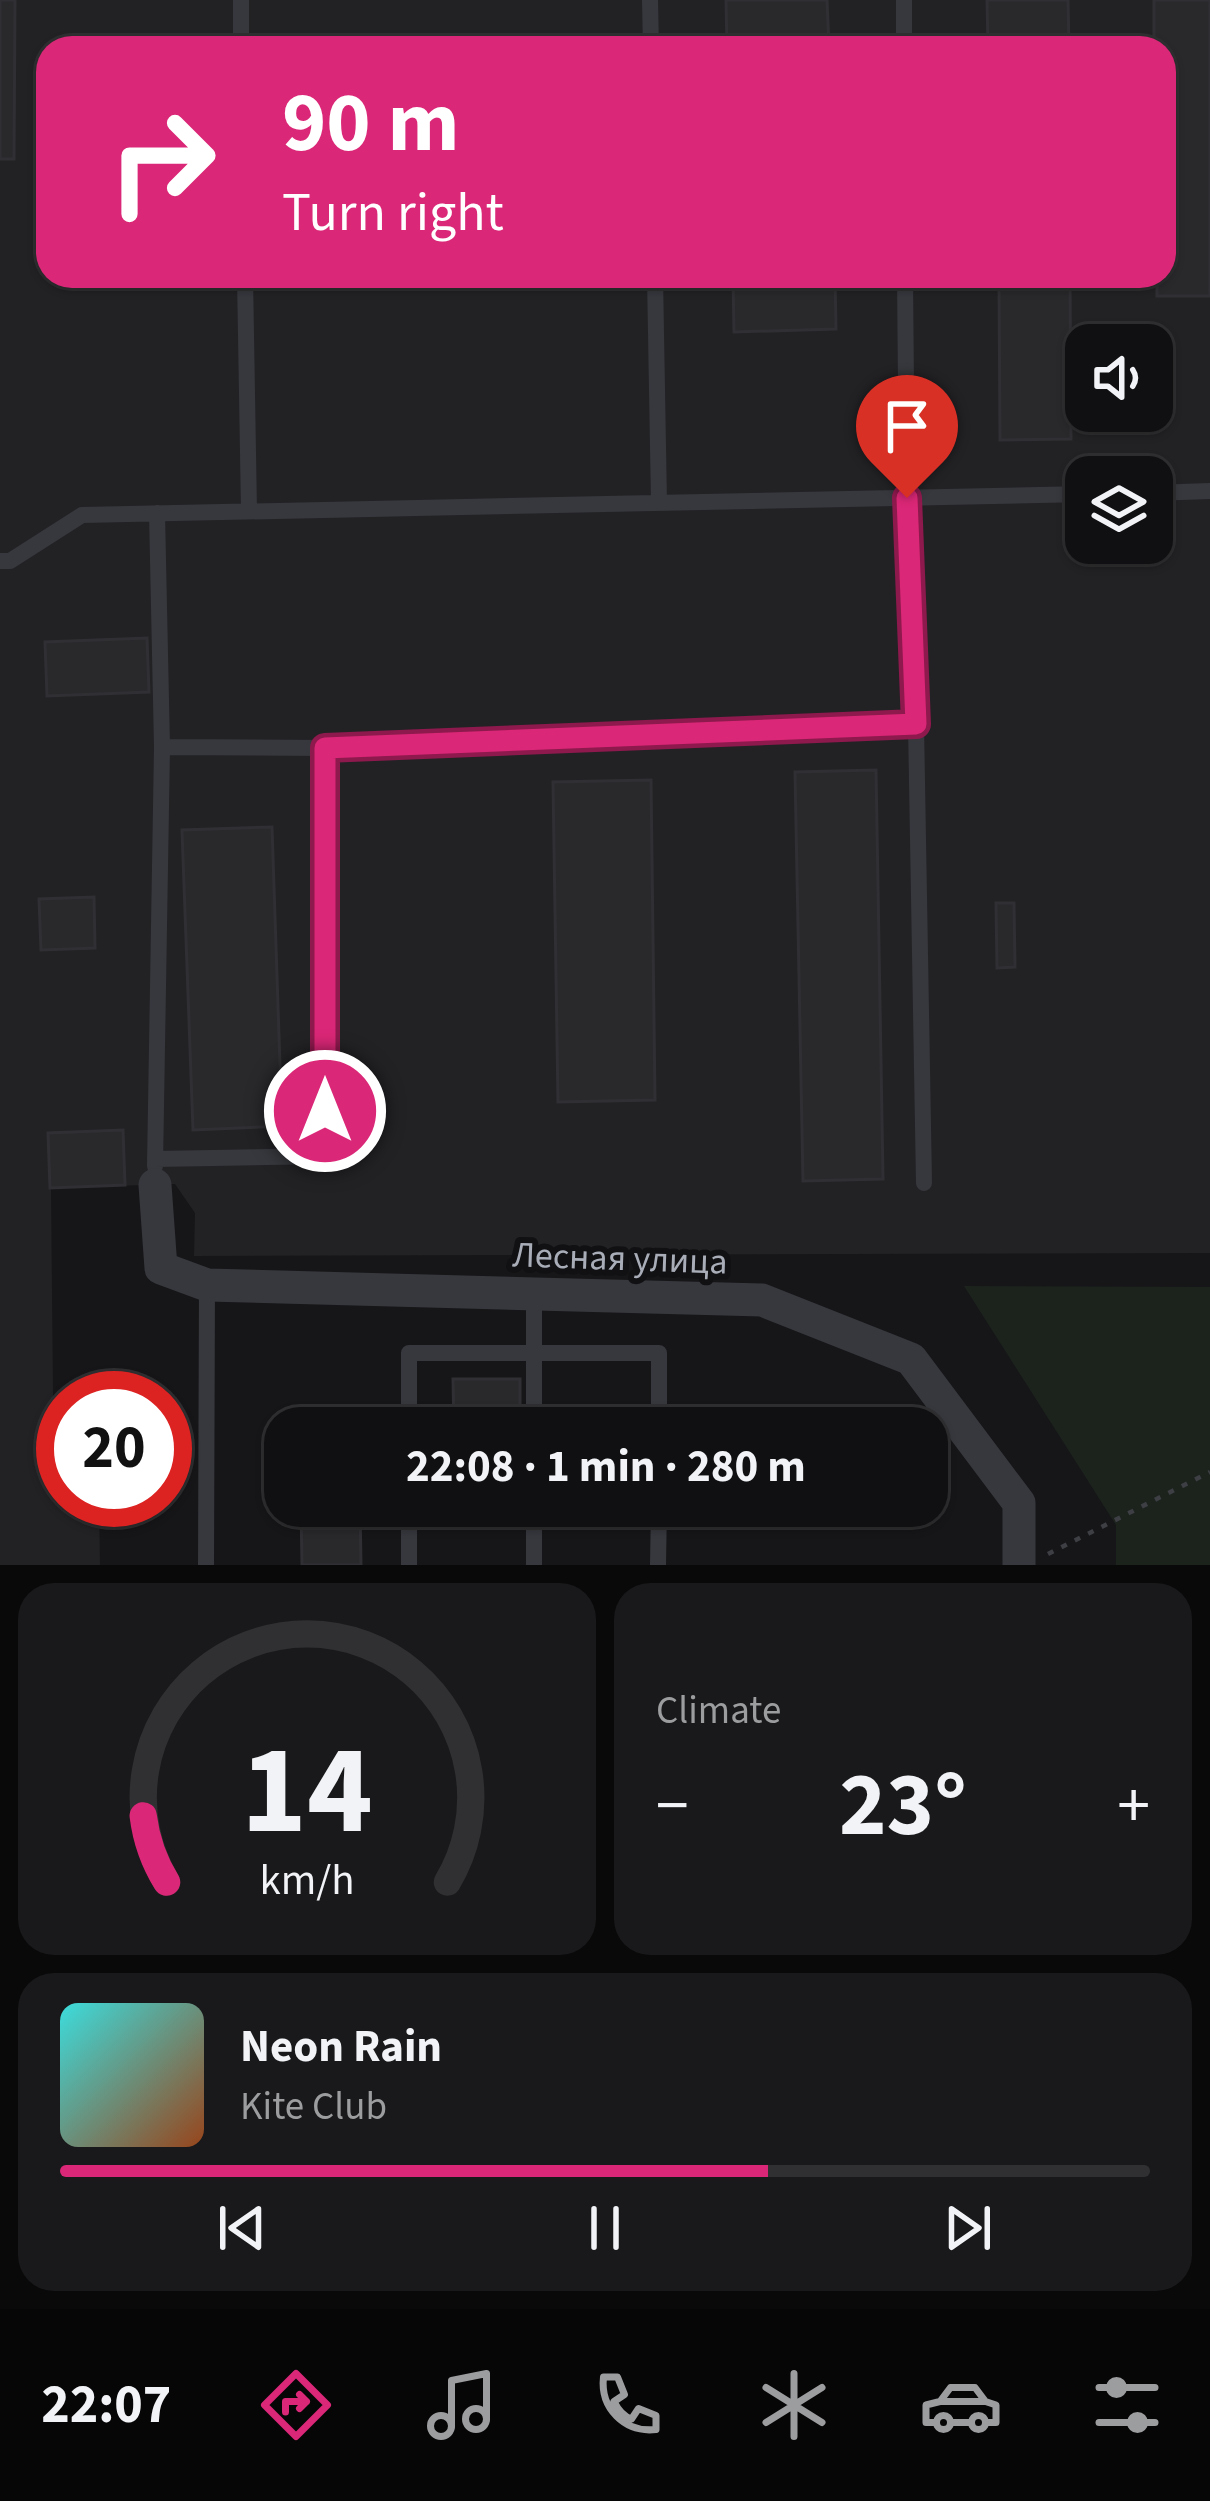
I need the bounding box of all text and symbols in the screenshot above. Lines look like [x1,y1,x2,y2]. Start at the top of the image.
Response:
text: 90 m [282,64,460,184]
icon: right [84,84,240,240]
text: Turn right [282,175,504,252]
map controls [1065,324,1173,564]
button: sound [1065,324,1173,432]
pin [856,375,958,498]
icon: arrive [874,393,940,459]
button: layers [1065,456,1173,564]
position arrow [262,1048,388,1174]
street label: Лесная улица [511,1229,728,1288]
speed limit sign: 20 [36,1371,192,1527]
text: 22:08 · 1 min · 280 m [406,1435,806,1499]
text: Climate [656,1683,781,1739]
text: 14 [241,1703,373,1881]
text: 23° [839,1742,967,1870]
text: − [656,1759,689,1853]
text: + [1117,1759,1150,1853]
text: km/h [259,1850,355,1911]
text: Neon Rain [240,2015,442,2079]
text: Kite Club [240,2079,387,2135]
icon: previous [209,2195,275,2261]
icon: pause [572,2195,638,2261]
icon: next [935,2195,1001,2261]
icon: directions [254,2363,338,2447]
icon: music [420,2363,504,2447]
icon: phone [586,2363,670,2447]
icon: climate [752,2363,836,2447]
icon: car [919,2363,1003,2447]
icon: filters [1085,2363,1169,2447]
text: 22:07 [41,2367,171,2444]

